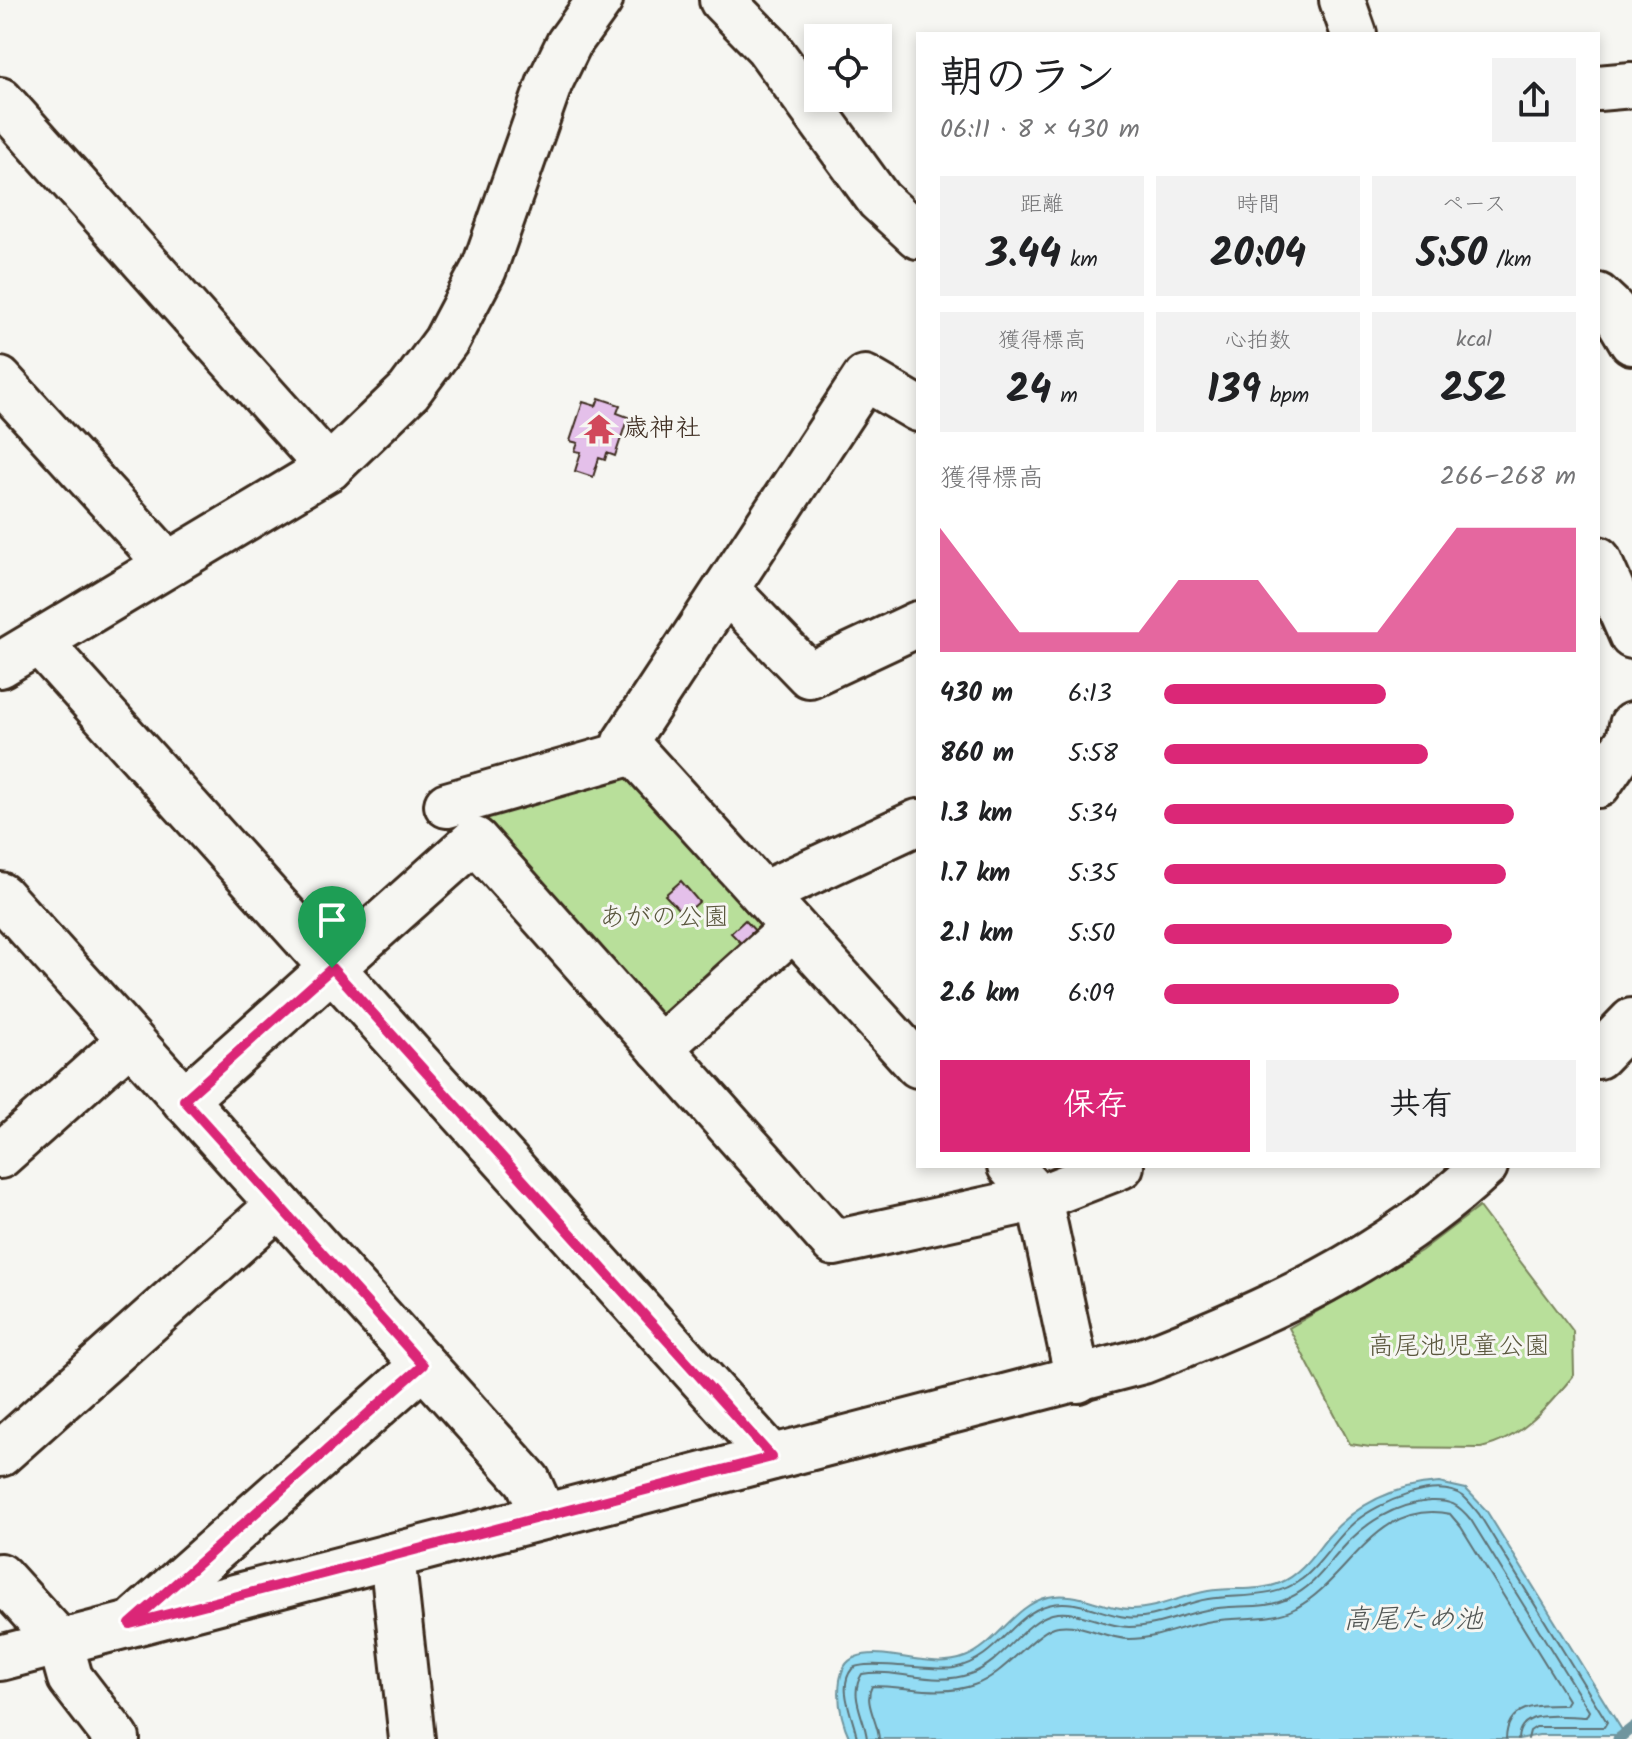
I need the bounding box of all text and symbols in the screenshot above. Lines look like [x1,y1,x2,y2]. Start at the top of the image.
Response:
map controls [804,24,892,112]
button: locate [804,24,892,112]
text: 朝のラン [940,44,1116,114]
button: share [1492,58,1576,142]
text: 06:11 · 8 × 430 m [940,109,1140,151]
text: 距離 [1020,188,1064,223]
text: 時間 [1236,188,1280,223]
text: ペース [1442,188,1506,223]
text: 3.44 [986,223,1061,287]
text: 20:04 [1210,223,1306,287]
text: 5:50 [1416,223,1487,287]
text: km [1061,243,1098,278]
text: /km [1487,243,1532,278]
text: kcal [1456,323,1492,358]
text: 獲得標高 [998,324,1086,359]
text: 心拍数 [1225,324,1291,359]
text: 252 [1441,358,1507,422]
text: 24 [1006,359,1051,423]
text: 139 [1207,359,1261,423]
text: m [1051,379,1078,414]
text: bpm [1261,379,1309,414]
place label: 歳神社 [623,408,701,450]
temple icon: 歳神社 [582,412,616,446]
text: 266–268 m [1440,456,1576,498]
text: 獲得標高 [940,458,1044,500]
text: 430 m [940,673,1013,715]
text: 6:13 [1068,673,1112,715]
text: 860 m [940,733,1014,775]
text: 5:58 [1068,733,1118,775]
text: 1.3 km [940,793,1012,835]
text: 5:34 [1068,793,1118,835]
text: 1.7 km [940,853,1010,895]
text: 5:35 [1068,853,1117,895]
pin [298,886,366,968]
park label: あがの公園 [599,897,729,939]
icon: arrive [310,898,354,942]
text: 2.1 km [940,913,1013,955]
text: 5:50 [1068,913,1115,955]
text: 2.6 km [940,973,1020,1015]
text: 6:09 [1068,973,1115,1015]
button: 保存 [940,1060,1250,1152]
button: 共有 [1266,1060,1576,1152]
park label: 高尾池児童公園 [1368,1326,1550,1368]
water label: 高尾ため池 [1343,1598,1484,1643]

